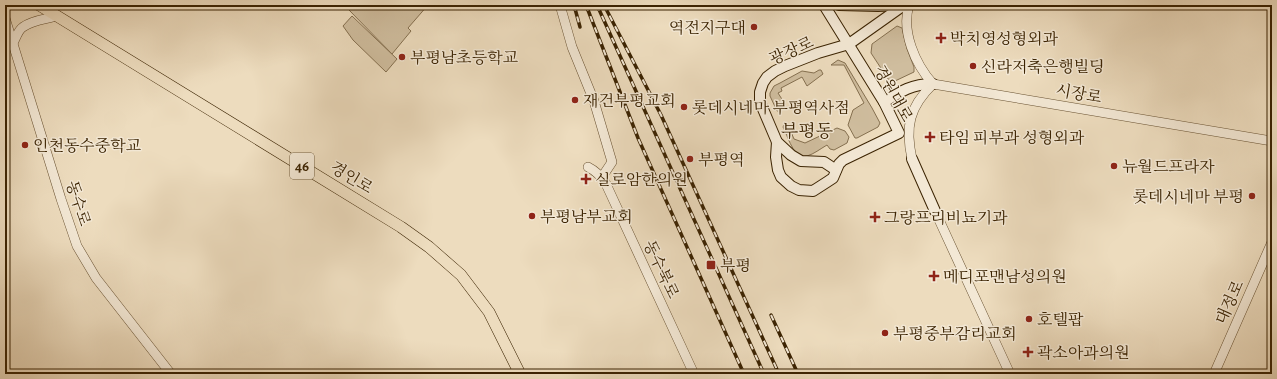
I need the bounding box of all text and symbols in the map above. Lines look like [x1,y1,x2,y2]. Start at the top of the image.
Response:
place label: 역전지구대 [669,17,746,39]
marker: 역전지구대 [749,22,759,32]
place label: 박치영성형외과 [950,28,1059,50]
street label: 광장로 [766,31,818,70]
marker: 박치영성형외과 [935,32,947,44]
place label: 부평남초등학교 [410,47,518,69]
marker: 부평남초등학교 [397,52,407,62]
place label: 신라저축은행빌딩 [981,56,1105,78]
street label: 경원대로 [869,61,918,126]
marker: 신라저축은행빌딩 [968,61,978,71]
street label: 시장로 [1054,79,1104,109]
place label: 재건부평교회 [583,90,676,112]
marker: 재건부평교회 [570,95,580,105]
place label: 롯데시네마 부평역사점 [692,97,850,119]
marker: 롯데시네마 부평역사점 [679,102,689,112]
district label: 부평동 [781,119,833,143]
place label: 타임 피부과 성형외과 [939,127,1085,149]
marker: 타임 피부과 성형외과 [924,131,936,143]
place label: 인천동수중학교 [33,135,141,157]
marker: 인천동수중학교 [20,140,30,150]
place label: 부평역 [698,149,744,171]
road number: 46 [290,153,314,179]
marker: 부평역 [685,154,695,164]
street label: 경인로 [326,156,377,200]
place label: 뉴월드프라자 [1122,156,1215,178]
marker: 뉴월드프라자 [1109,161,1119,171]
place label: 실로암한의원 [595,169,688,191]
marker: 실로암한의원 [580,173,592,185]
street label: 동수로 [60,178,96,229]
place label: 롯데시네마 부평 [1133,186,1244,208]
marker: 롯데시네마 부평 [1247,191,1257,201]
place label: 부평남부교회 [540,206,633,228]
place label: 그랑프리비뇨기과 [884,207,1008,229]
marker: 부평남부교회 [527,211,537,221]
marker: 그랑프리비뇨기과 [869,211,881,223]
street label: 동수북로 [638,237,684,303]
place label: 부평 [720,255,751,277]
marker: 부평 [705,259,717,271]
place label: 메디포맨남성의원 [943,266,1067,288]
marker: 메디포맨남성의원 [928,270,940,282]
street label: 대정로 [1210,276,1250,328]
place label: 호텔팝 [1037,309,1084,331]
marker: 호텔팝 [1024,314,1034,324]
place label: 부평중부감리교회 [893,323,1017,345]
marker: 부평중부감리교회 [880,328,890,338]
place label: 곽소아과의원 [1037,342,1130,364]
marker: 곽소아과의원 [1022,346,1034,358]

